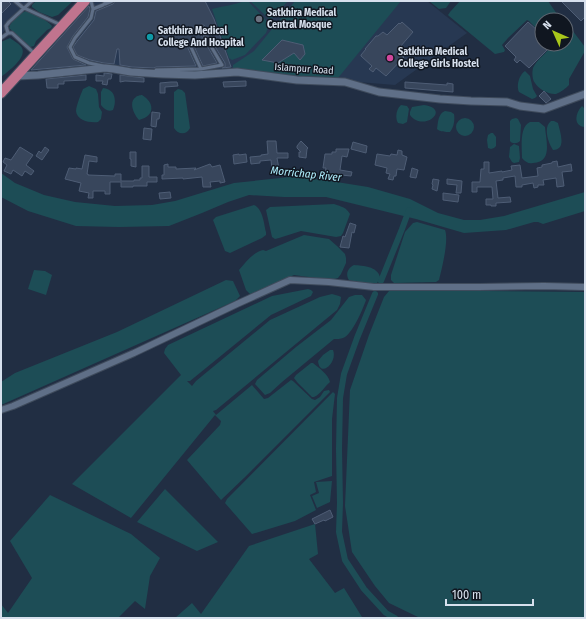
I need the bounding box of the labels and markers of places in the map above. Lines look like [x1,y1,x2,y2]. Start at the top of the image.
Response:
place label: Satkhira Medical Central Mosque [267,7,336,31]
marker: Satkhira Medical Central Mosque [254,14,264,24]
place label: Satkhira Medical College And Hospital [158,25,244,49]
marker: Satkhira Medical College And Hospital [145,32,155,42]
place label: Satkhira Medical College Girls Hostel [398,46,479,70]
marker: Satkhira Medical College Girls Hostel [385,53,395,63]

